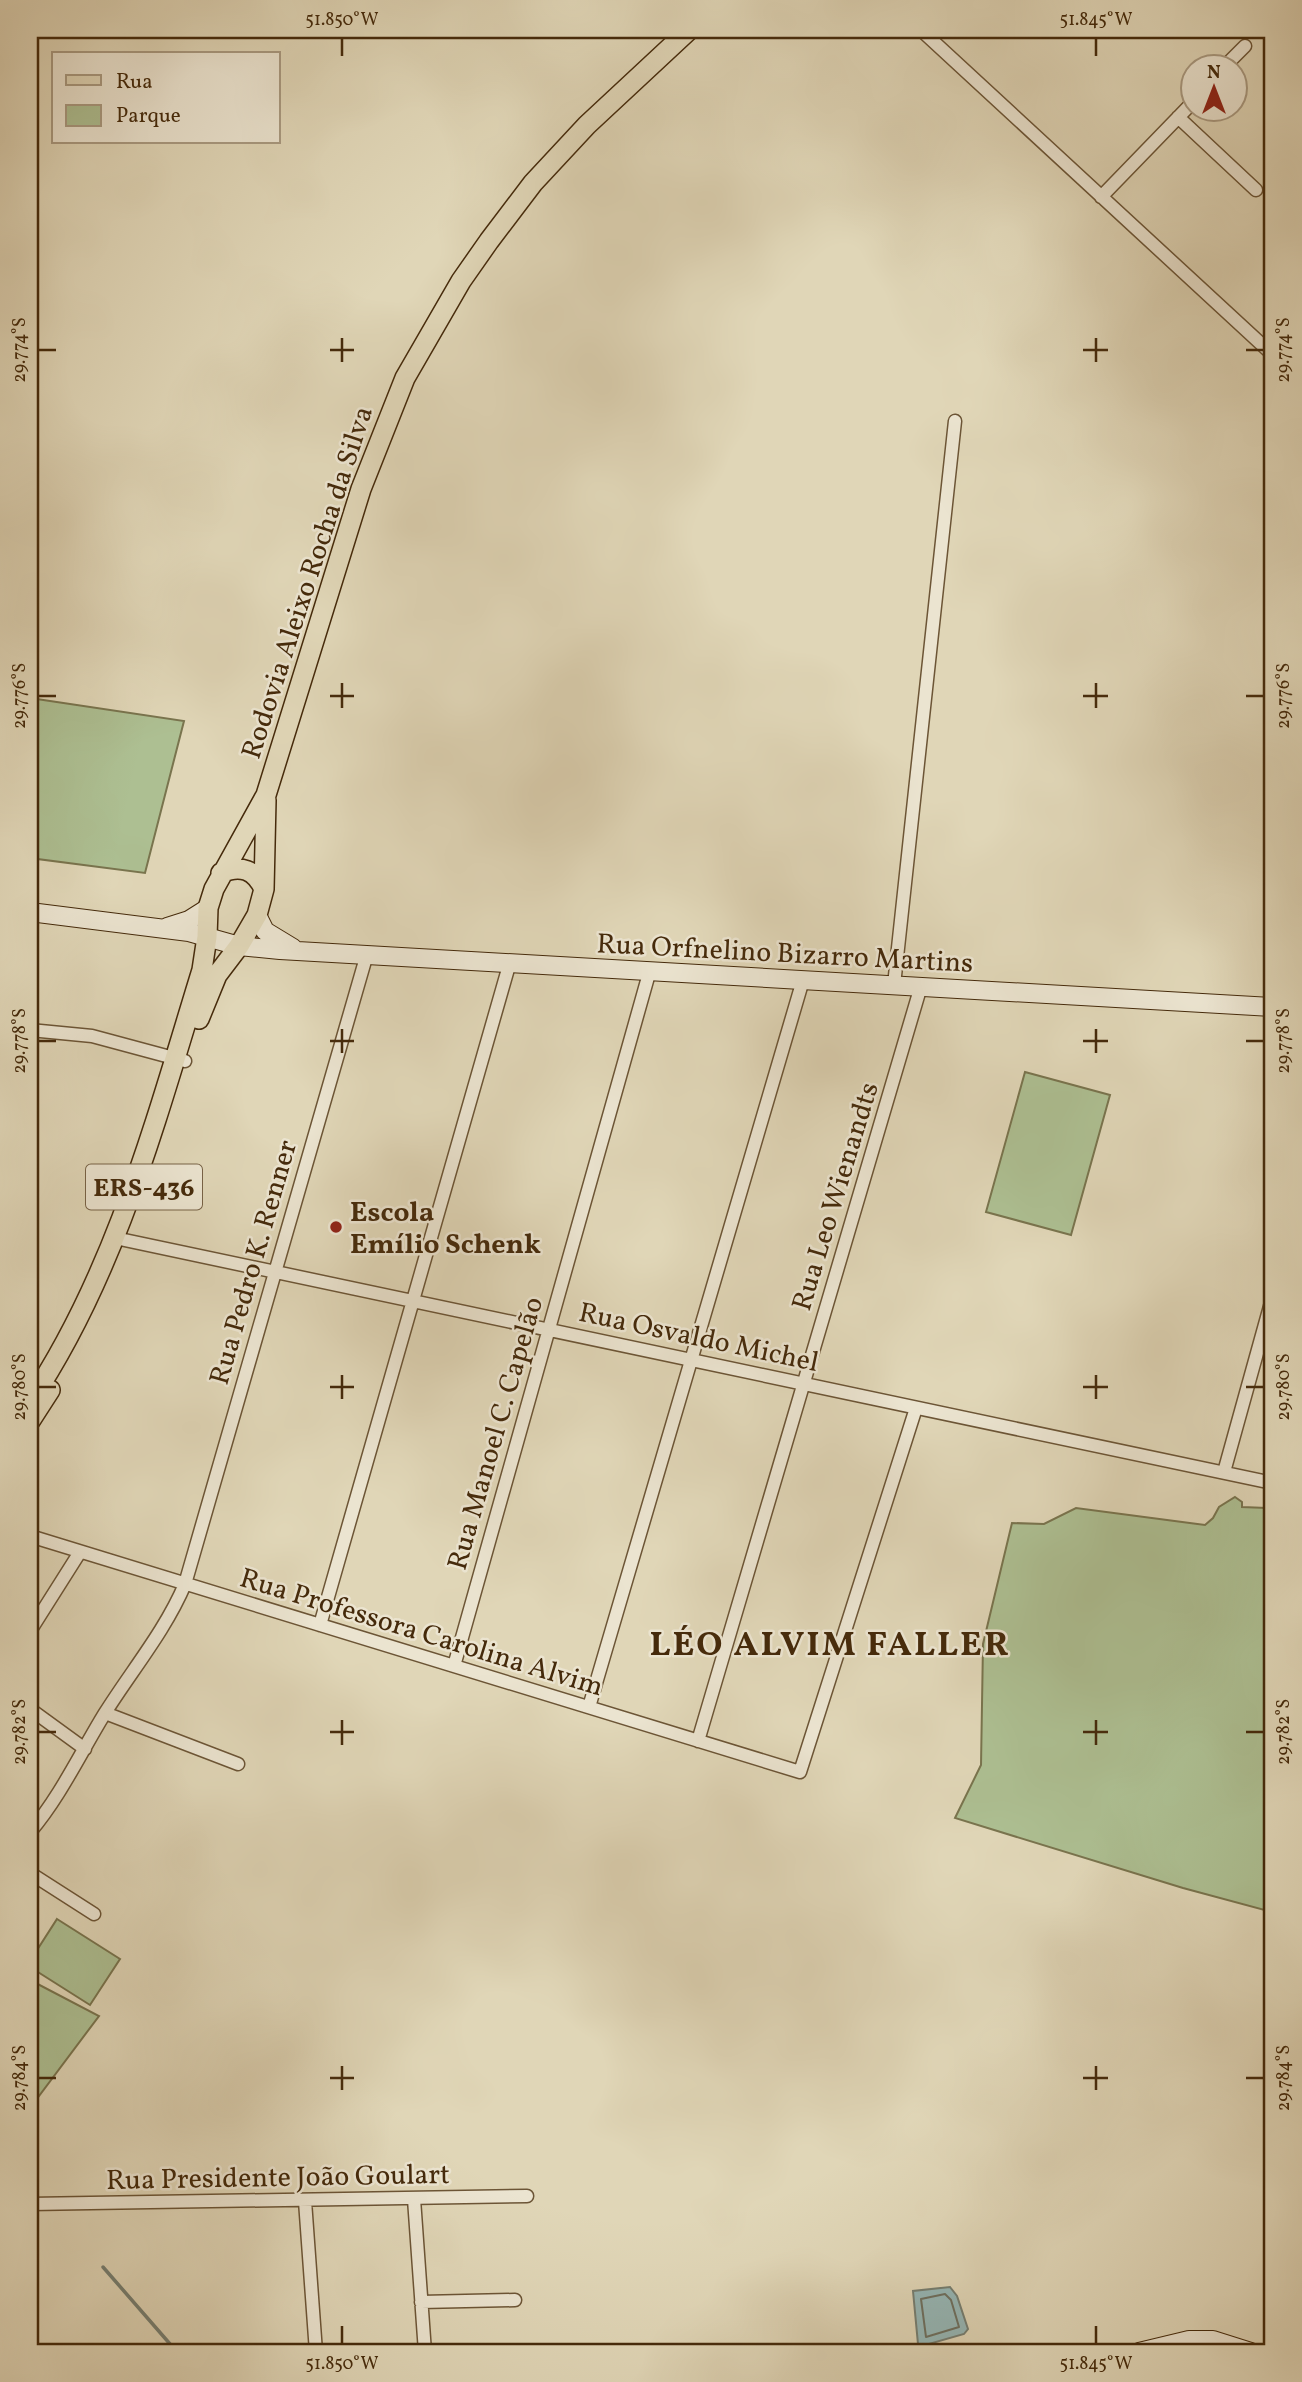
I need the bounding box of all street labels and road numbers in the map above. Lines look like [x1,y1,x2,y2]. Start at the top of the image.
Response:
street label: Rodovia Aleixo Rocha da Silva [233,401,384,764]
street label: Rua Orfnelino Bizarro Martins [596,925,974,984]
street label: Rua Leo Wienandts [783,1078,890,1316]
street label: Rua Pedro K. Renner [201,1135,308,1390]
road number: ERS-436 [86,1164,202,1210]
street label: Rua Manoel C. Capelão [439,1292,554,1575]
street label: Rua Osvaldo Michel [575,1294,822,1383]
street label: Rua Professora Carolina Alvim [235,1559,608,1707]
street label: Rua Presidente João Goulart [106,2156,450,2201]

